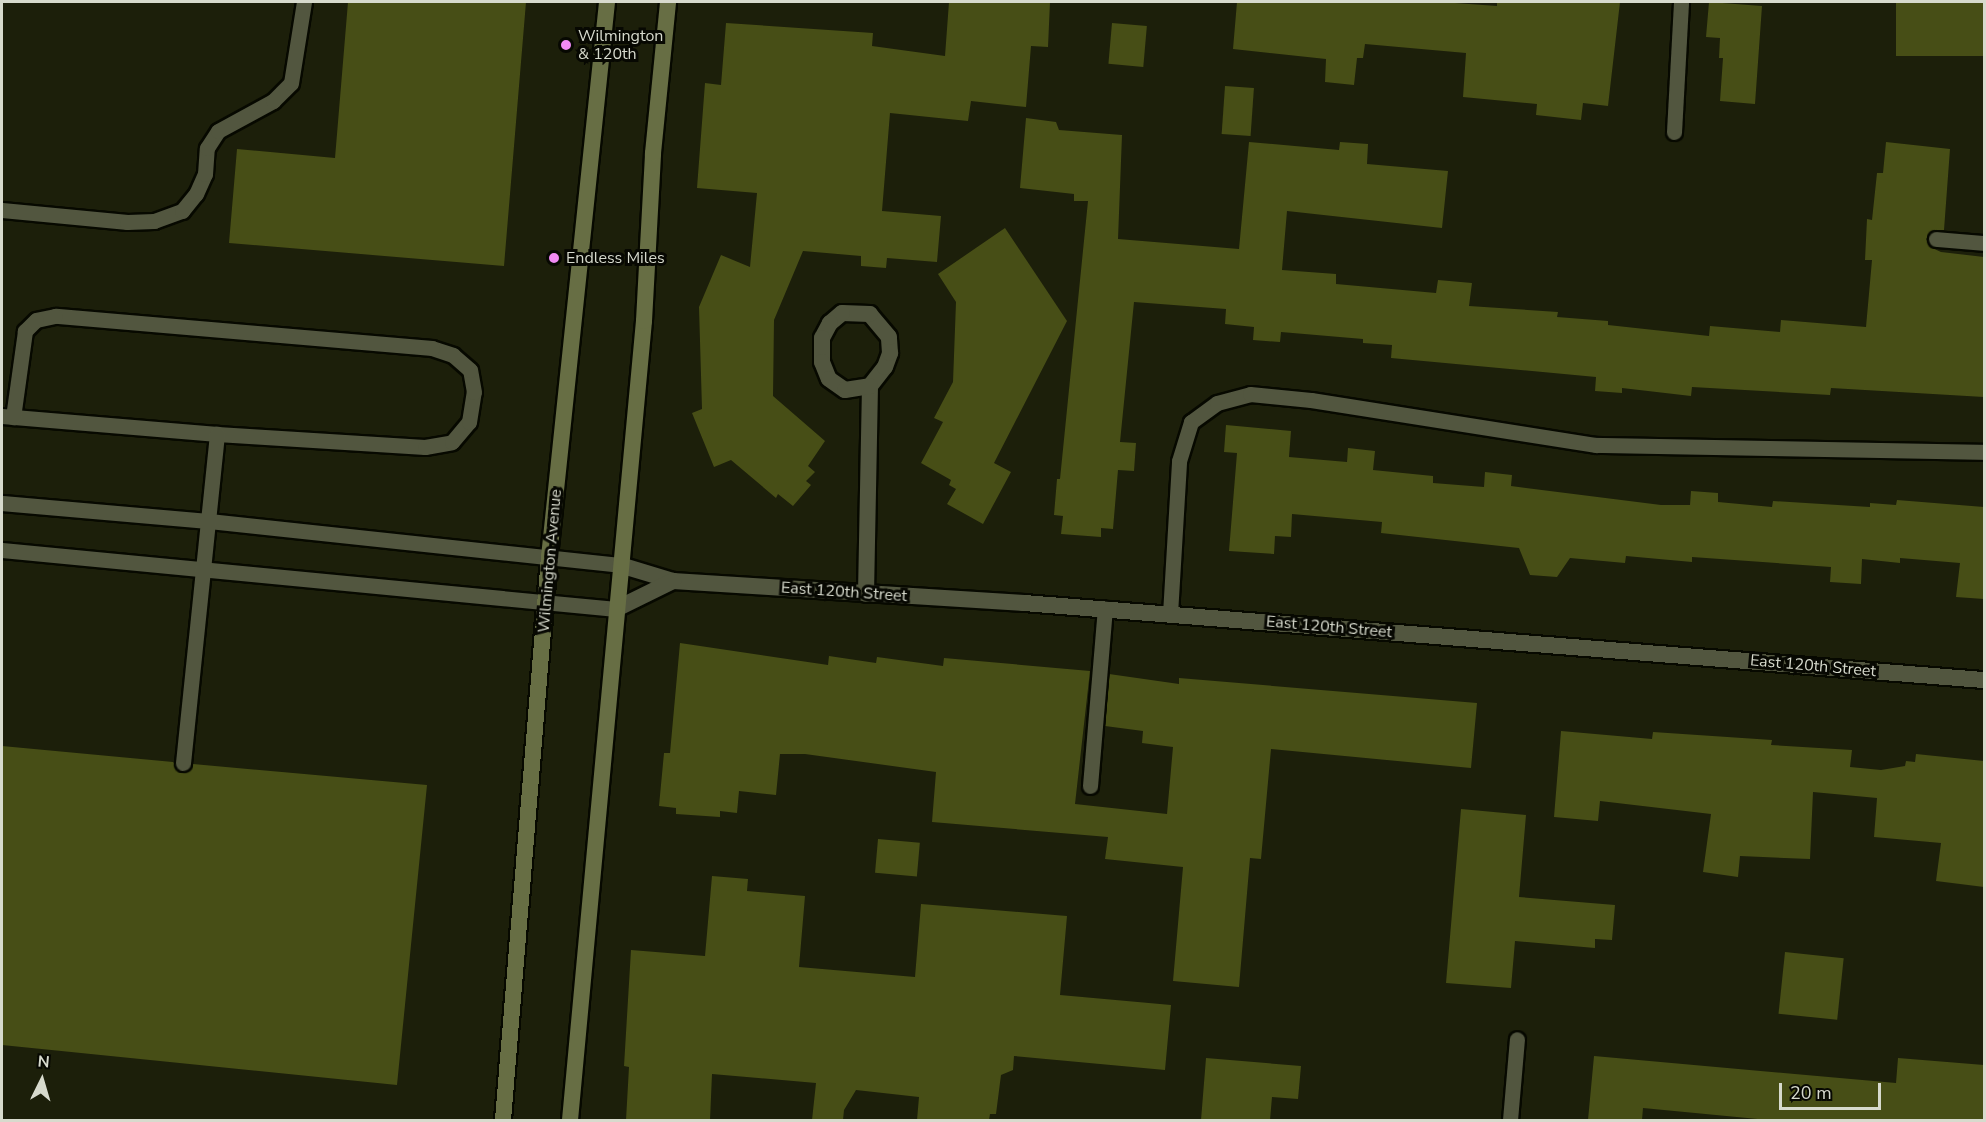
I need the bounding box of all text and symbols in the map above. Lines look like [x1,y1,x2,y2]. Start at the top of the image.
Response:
place label: Wilmington & 120th [578,26,663,64]
marker: Wilmington & 120th [559,38,573,52]
place label: Endless Miles [566,248,665,268]
marker: Endless Miles [547,251,561,265]
street label: Wilmington Avenue [534,488,566,634]
street label: East 120th Street [780,578,908,606]
street label: East 120th Street [1265,612,1393,642]
street label: East 120th Street [1749,651,1877,681]
north arrow [12,1050,72,1110]
text: N [37,1051,50,1074]
scale bar [1782,1071,1884,1109]
text: 20 m [1790,1081,1832,1105]

